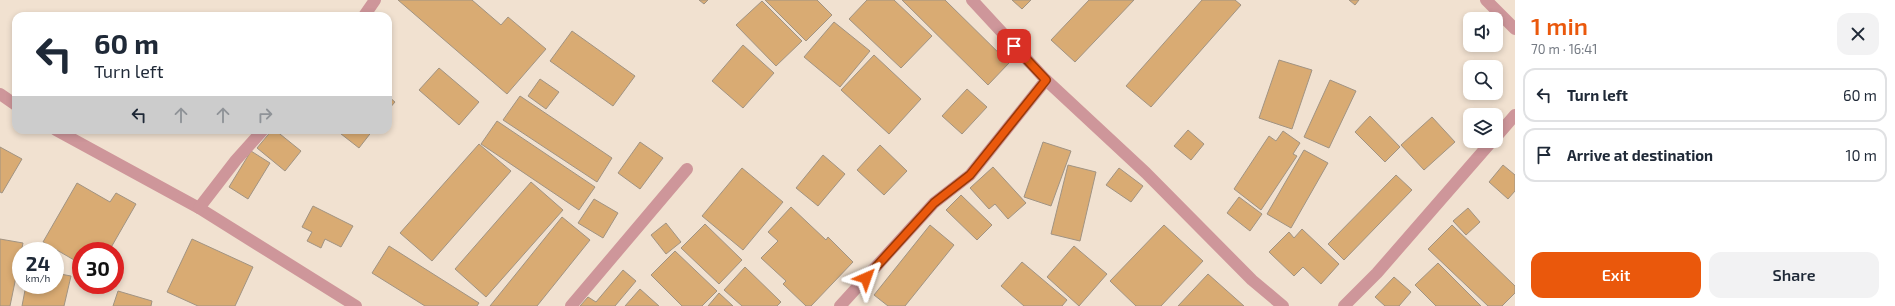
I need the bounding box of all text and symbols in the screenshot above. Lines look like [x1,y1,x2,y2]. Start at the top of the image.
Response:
text: 1 min [1531,11,1588,40]
map controls [1463,12,1503,148]
button: sound [1463,12,1503,52]
button: close [1837,13,1879,55]
text: 60 m [94,26,159,60]
icon: left [28,28,80,80]
pin [997,29,1031,63]
icon: arrive [1003,35,1025,57]
text: 70 m · 16:41 [1531,41,1598,57]
text: Turn left [94,60,164,82]
button: search [1463,60,1503,100]
icon: left [1533,84,1555,106]
text: Turn left [1567,86,1628,104]
text: 60 m [1843,86,1877,104]
icon: left [128,104,150,126]
icon: ahead [170,104,192,126]
icon: ahead [212,104,234,126]
icon: right [254,104,276,126]
button: layers [1463,108,1503,148]
icon: arrive [1533,144,1555,166]
text: Arrive at destination [1567,146,1713,164]
text: 10 m [1845,146,1877,164]
speed limit sign: 30 [72,242,124,294]
text: 24 [26,251,50,275]
button: Exit [1531,252,1701,298]
button: Share [1709,252,1879,298]
position arrow [845,257,887,299]
text: km/h [26,272,50,284]

